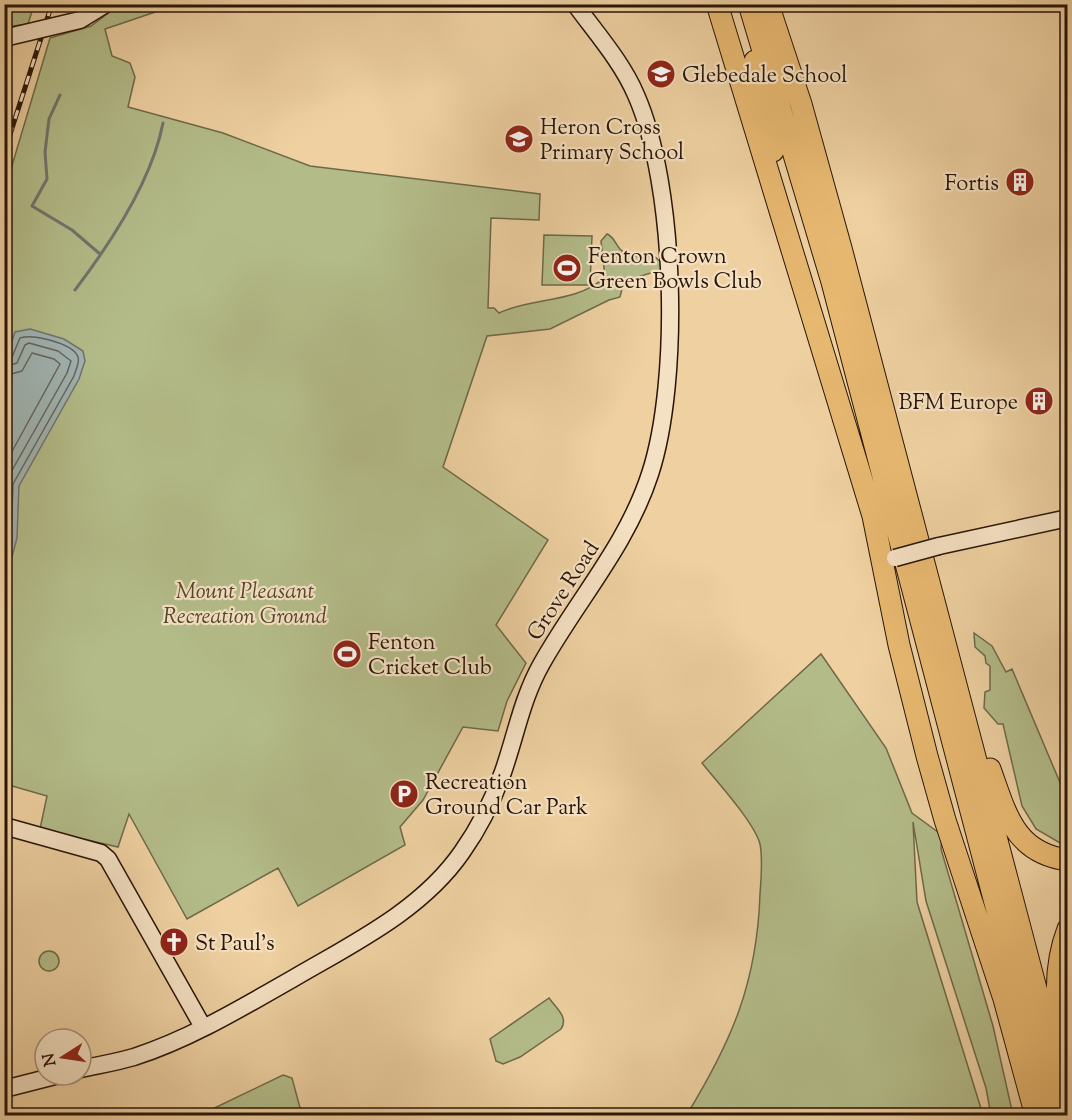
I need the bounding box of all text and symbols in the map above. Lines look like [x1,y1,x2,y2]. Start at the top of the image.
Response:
school or university icon: Glebedale School [645,58,677,90]
place label: Glebedale School [682,61,847,93]
place label: Heron Cross Primary School [540,113,684,170]
school or university icon: Heron Cross Primary School [503,123,535,155]
building icon: Fortis [1004,166,1036,198]
place label: Fortis [944,169,999,201]
place label: Fenton Crown Green Bowls Club [588,242,762,299]
sports icon: Fenton Crown Green Bowls Club [551,252,583,284]
building icon: BFM Europe [1023,385,1055,417]
place label: BFM Europe [899,388,1018,420]
street label: Grove Road [520,536,609,648]
park label: Mount Pleasant Recreation Ground [163,577,327,634]
place label: Fenton Cricket Club [368,628,492,685]
sports icon: Fenton Cricket Club [331,638,363,670]
place label: Recreation Ground Car Park [425,768,588,825]
parking icon: Recreation Ground Car Park [388,778,420,810]
church icon: St Paul's [158,926,190,958]
place label: St Paul's [195,929,275,961]
north arrow [33,1027,93,1087]
text: N [38,1051,63,1068]

